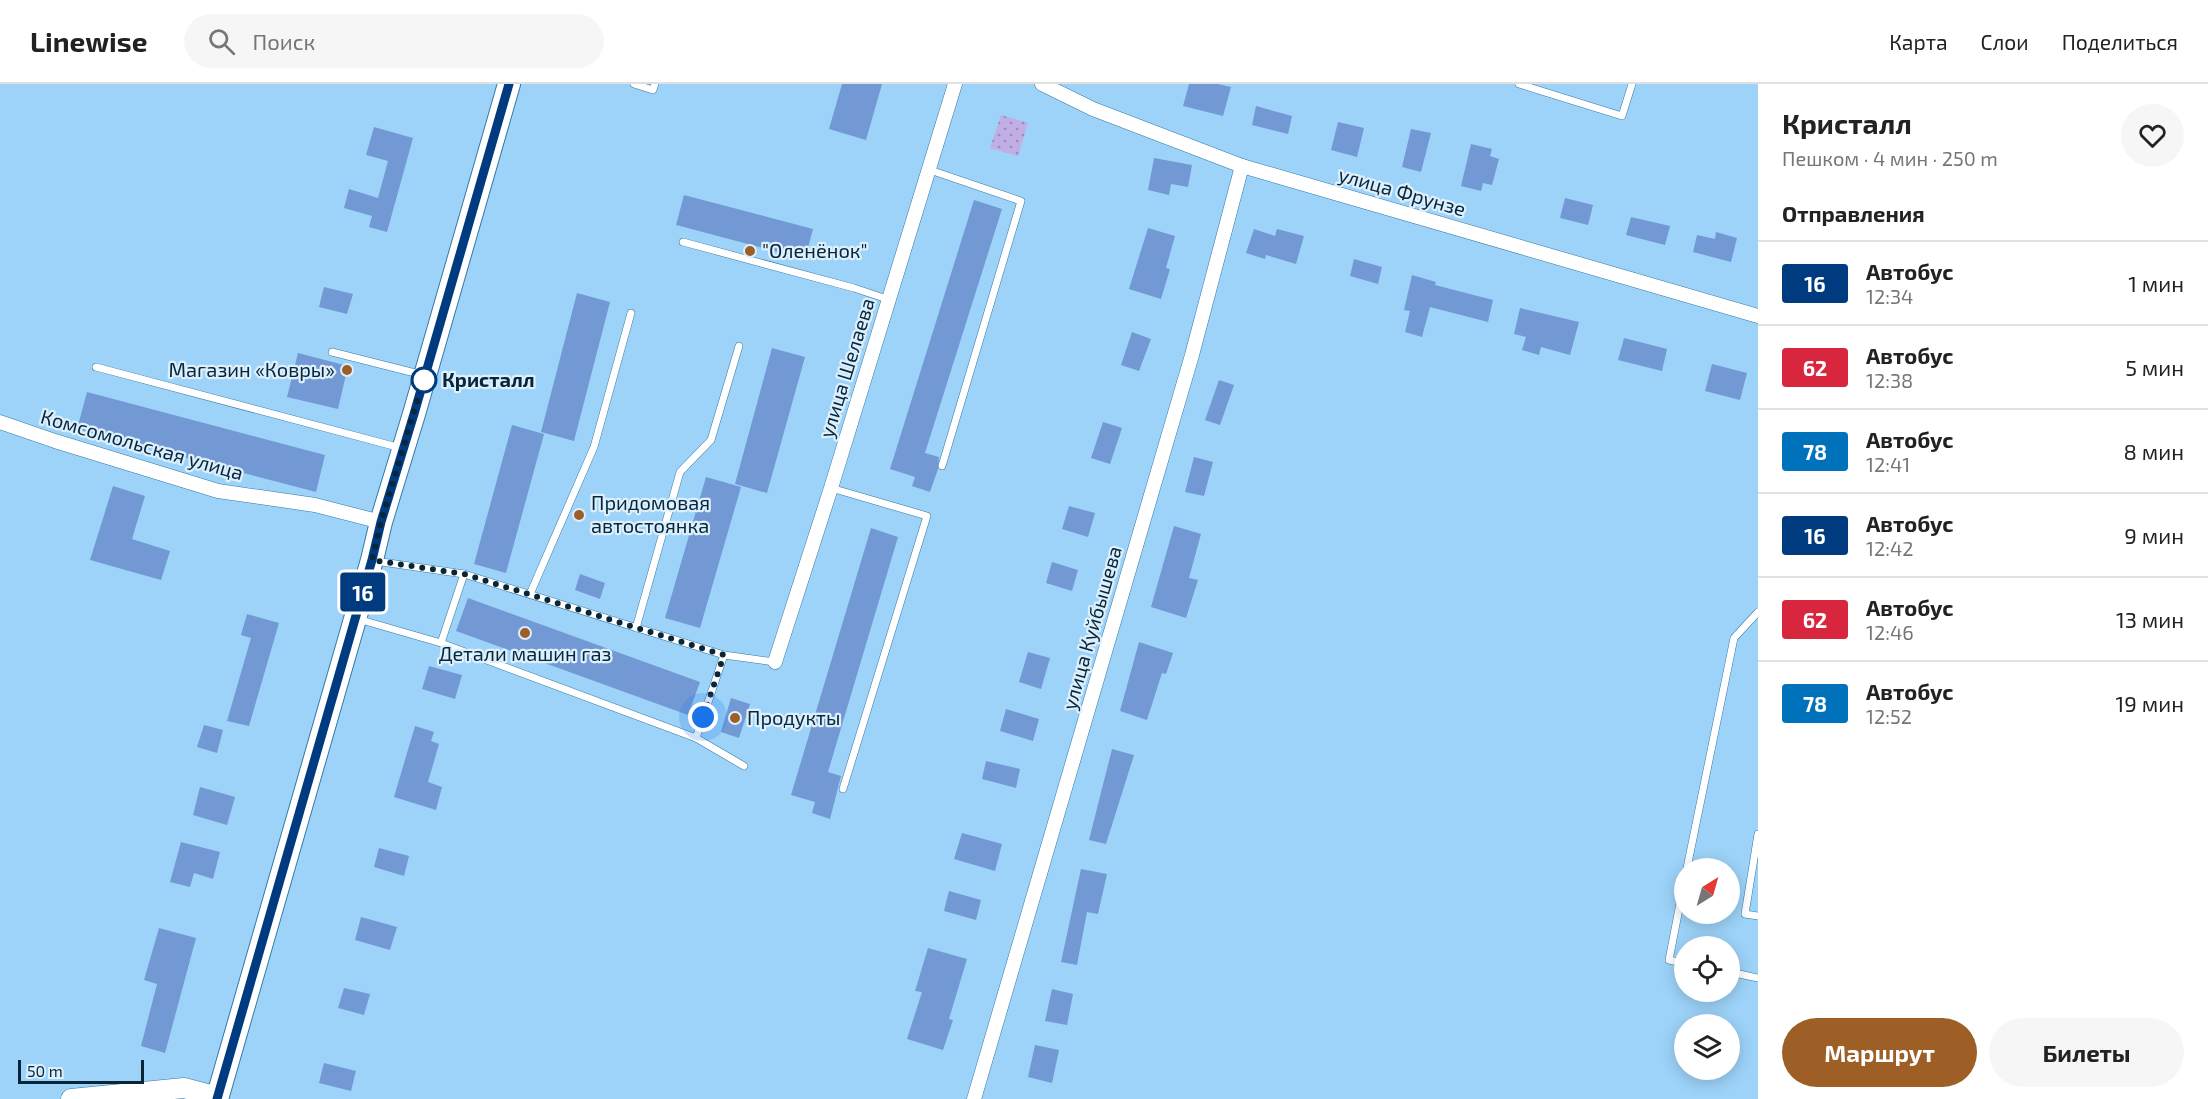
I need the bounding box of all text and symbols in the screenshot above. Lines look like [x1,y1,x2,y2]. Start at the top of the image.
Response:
search box [184,14,604,68]
text: Linewise [30,24,148,58]
icon: search [205,25,238,58]
text: Поиск [253,28,315,54]
text: Карта [1889,29,1948,54]
text: Слои [1981,29,2029,54]
text: Поделиться [2062,29,2178,54]
button: heart [2121,104,2184,167]
text: Кристалл [1782,106,1912,140]
text: Пешком · 4 мин · 250 m [1782,146,1998,170]
street label: улица Фрунзе [1336,161,1469,222]
text: Отправления [1782,200,1925,226]
place label: "Оленёнок" [762,238,868,262]
marker: "Оленёнок" [743,244,757,258]
text: Автобус [1866,258,1954,284]
text: 1 мин [2128,270,2184,296]
text: 16 [1804,271,1826,296]
text: 12:34 [1866,284,1913,308]
street label: улица Шелаева [813,295,880,441]
text: Автобус [1866,342,1954,368]
text: 5 мин [2125,354,2184,380]
text: 62 [1803,355,1827,380]
place label: Магазин «Ковры» [169,357,335,381]
marker: Магазин «Ковры» [340,363,354,377]
marker: Кристалл [411,367,437,393]
place label: Кристалл [442,367,535,391]
text: 12:38 [1866,368,1913,392]
street label: Комсомольская улица [38,404,246,485]
text: Автобус [1866,426,1954,452]
text: 8 мин [2124,438,2184,464]
text: 78 [1803,439,1827,464]
text: 12:41 [1866,452,1910,476]
place label: Придомовая автостоянка [591,490,710,537]
marker: Придомовая автостоянка [572,508,586,522]
text: Автобус [1866,510,1954,536]
text: 9 мин [2124,522,2184,548]
text: 16 [1804,523,1826,548]
text: 12:42 [1866,536,1913,560]
street label: улица Куйбышева [1056,543,1127,713]
line badge: 16 [336,572,390,612]
text: 16 [352,580,374,605]
text: Автобус [1866,594,1954,620]
text: 13 мин [2116,606,2184,632]
text: 62 [1803,607,1827,632]
text: 12:46 [1866,620,1914,644]
marker: Детали машин газ [518,626,532,640]
place label: Детали машин газ [439,641,611,665]
text: Автобус [1866,678,1954,704]
text: 19 мин [2116,690,2184,716]
text: 78 [1803,691,1827,716]
your location [688,702,718,732]
text: 12:52 [1866,704,1912,728]
place label: Продукты [747,705,840,730]
marker: Продукты [728,711,742,725]
north arrow [1674,858,1740,924]
map controls [1674,858,1740,1080]
button: locate [1674,936,1740,1002]
button: layers [1674,1014,1740,1080]
button: Маршрут [1782,1018,1977,1087]
button: Билеты [1989,1018,2184,1087]
scale bar [18,1057,144,1084]
text: 50 m [27,1061,63,1080]

